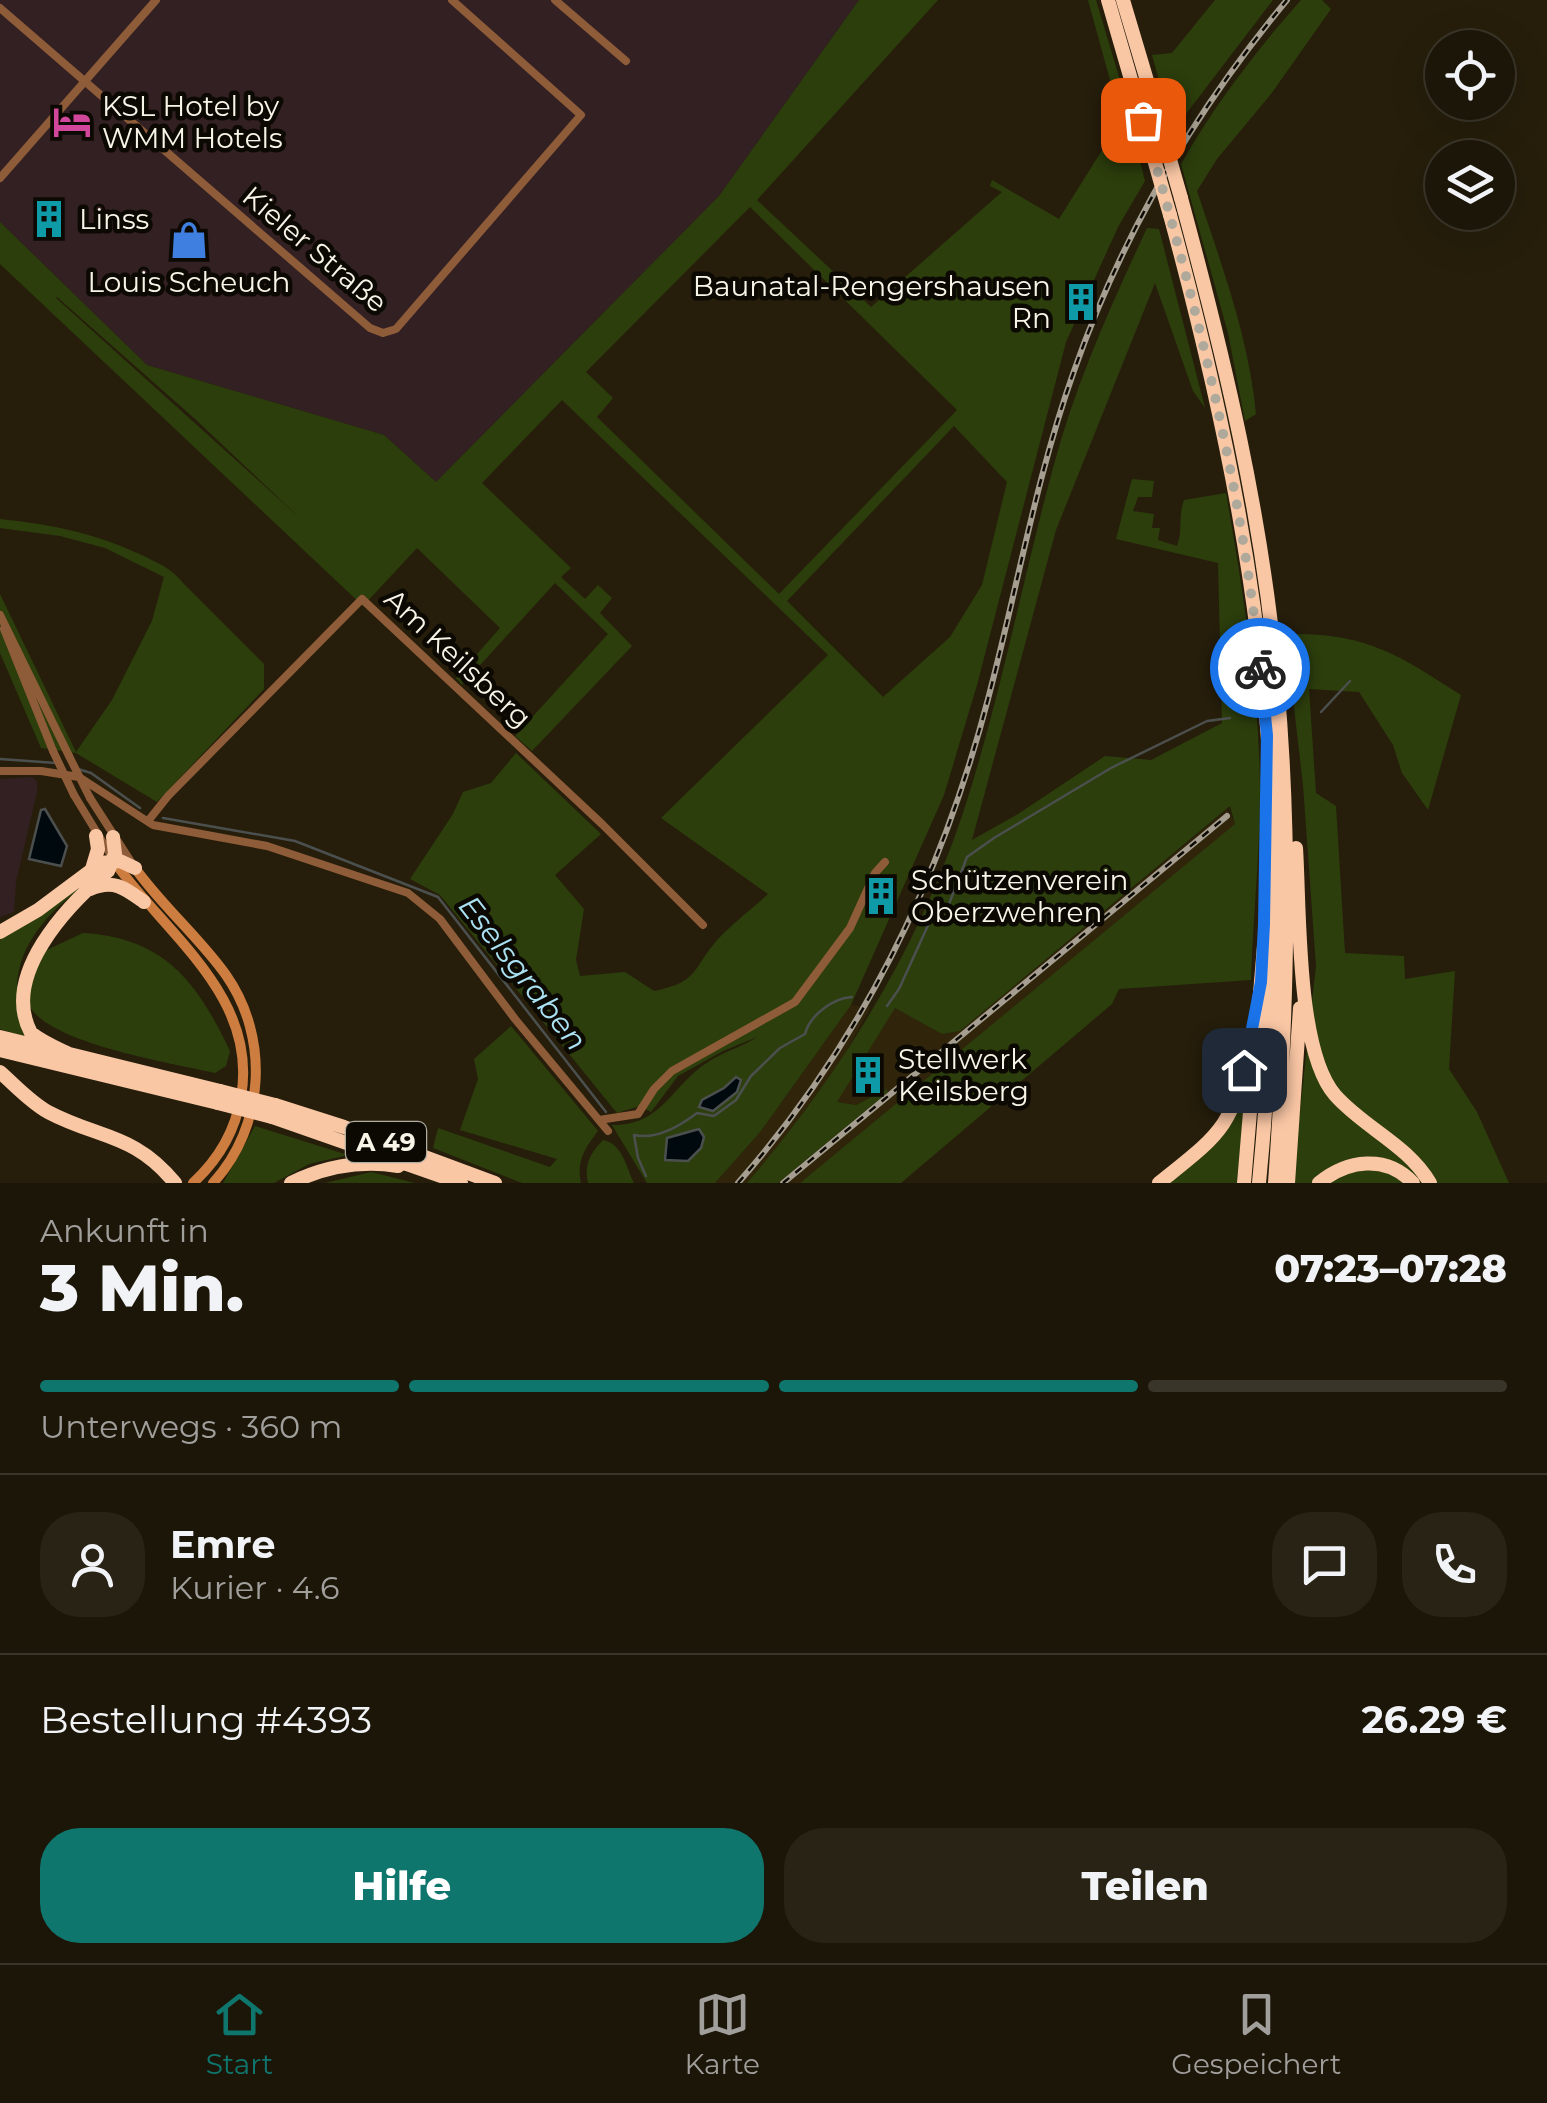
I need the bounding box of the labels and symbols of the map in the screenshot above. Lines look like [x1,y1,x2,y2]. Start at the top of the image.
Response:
pin [1101,78,1186,163]
place label: KSL Hotel by WMM Hotels [102,89,283,155]
hotel icon: KSL Hotel by WMM Hotels [51,101,93,143]
street label: Kieler Straße [236,179,394,319]
building icon: Linss [28,198,70,240]
place label: Linss [79,202,149,236]
shop icon: Louis Scheuch [168,219,210,261]
place label: Louis Scheuch [87,265,291,299]
place label: Baunatal-Rengershausen Rn [693,269,1051,335]
building icon: Baunatal-Rengershausen Rn [1060,281,1102,323]
street label: Am Keilsberg [378,581,538,735]
courier [1210,618,1310,718]
place label: Schützenverein Oberzwehren [911,863,1128,929]
building icon: Schützenverein Oberzwehren [860,875,902,917]
water label: Eselsgraben [451,888,595,1058]
pin [1202,1028,1287,1113]
place label: Stellwerk Keilsberg [898,1042,1029,1108]
building icon: Stellwerk Keilsberg [847,1054,889,1096]
road number: A 49 [346,1122,426,1162]

